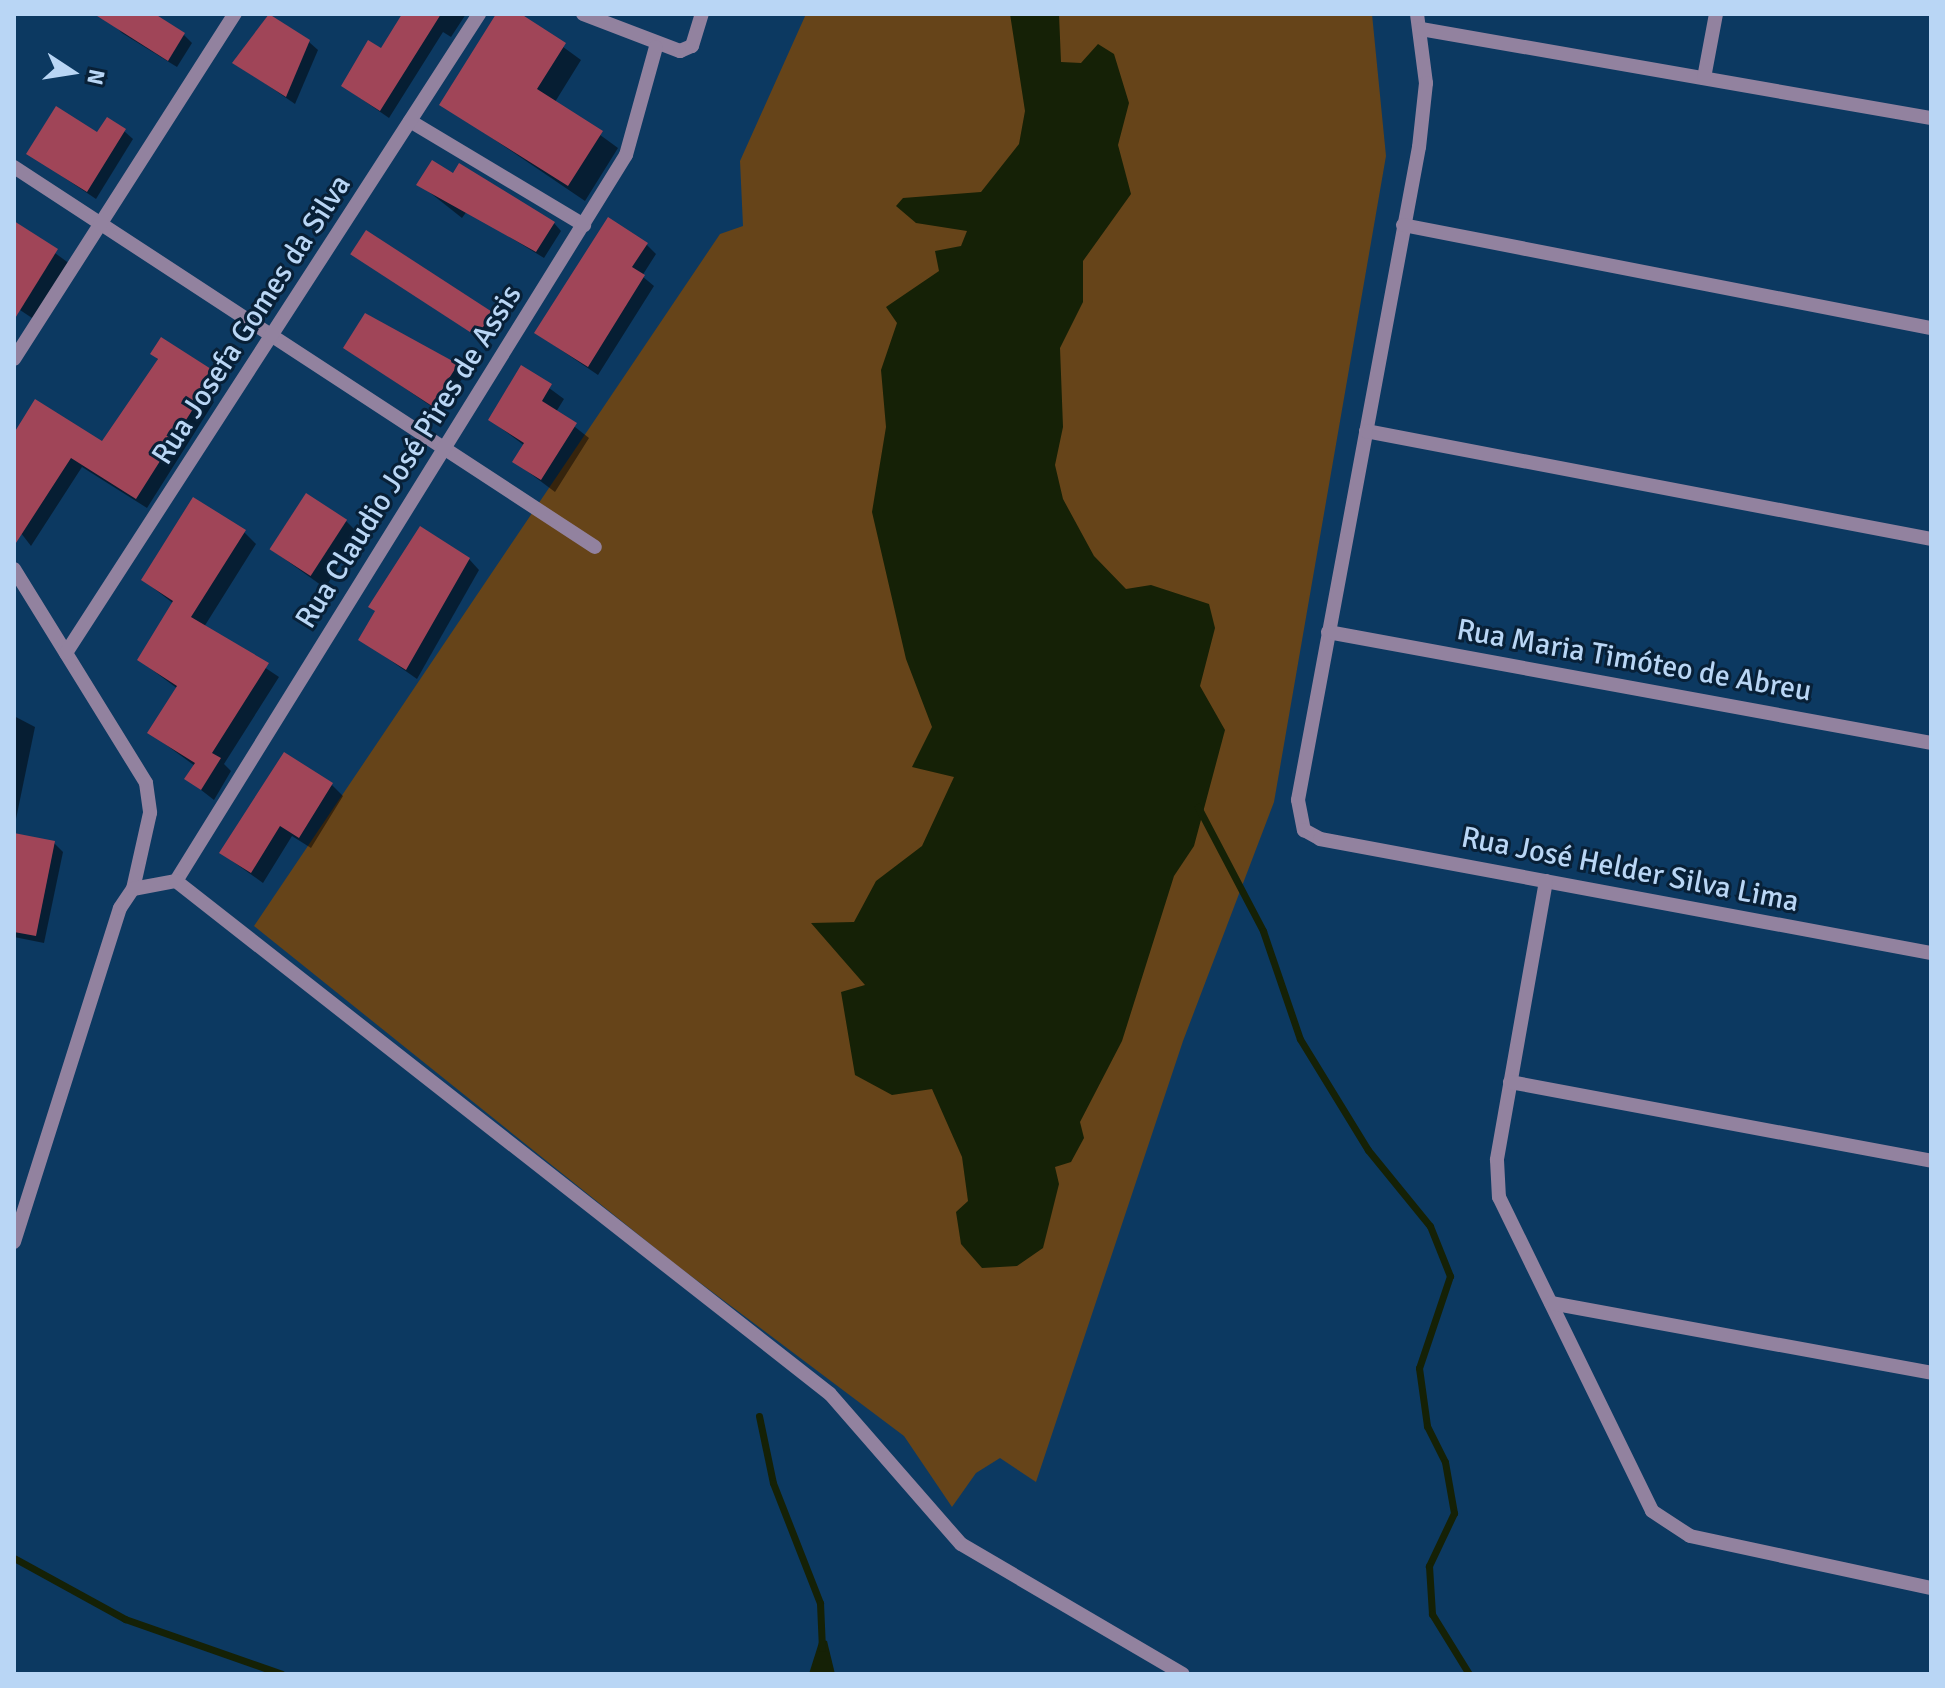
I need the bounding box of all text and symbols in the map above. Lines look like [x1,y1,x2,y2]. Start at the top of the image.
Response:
north arrow [32,32,112,112]
text: N [81,67,111,87]
street label: Rua Josefa Gomes da Silva [145,168,359,472]
street label: Rua Claudio José Pires de Assis [288,279,530,635]
street label: Rua Maria Timóteo de Abreu [1454,612,1814,710]
street label: Rua José Helder Silva Lima [1458,820,1802,920]

